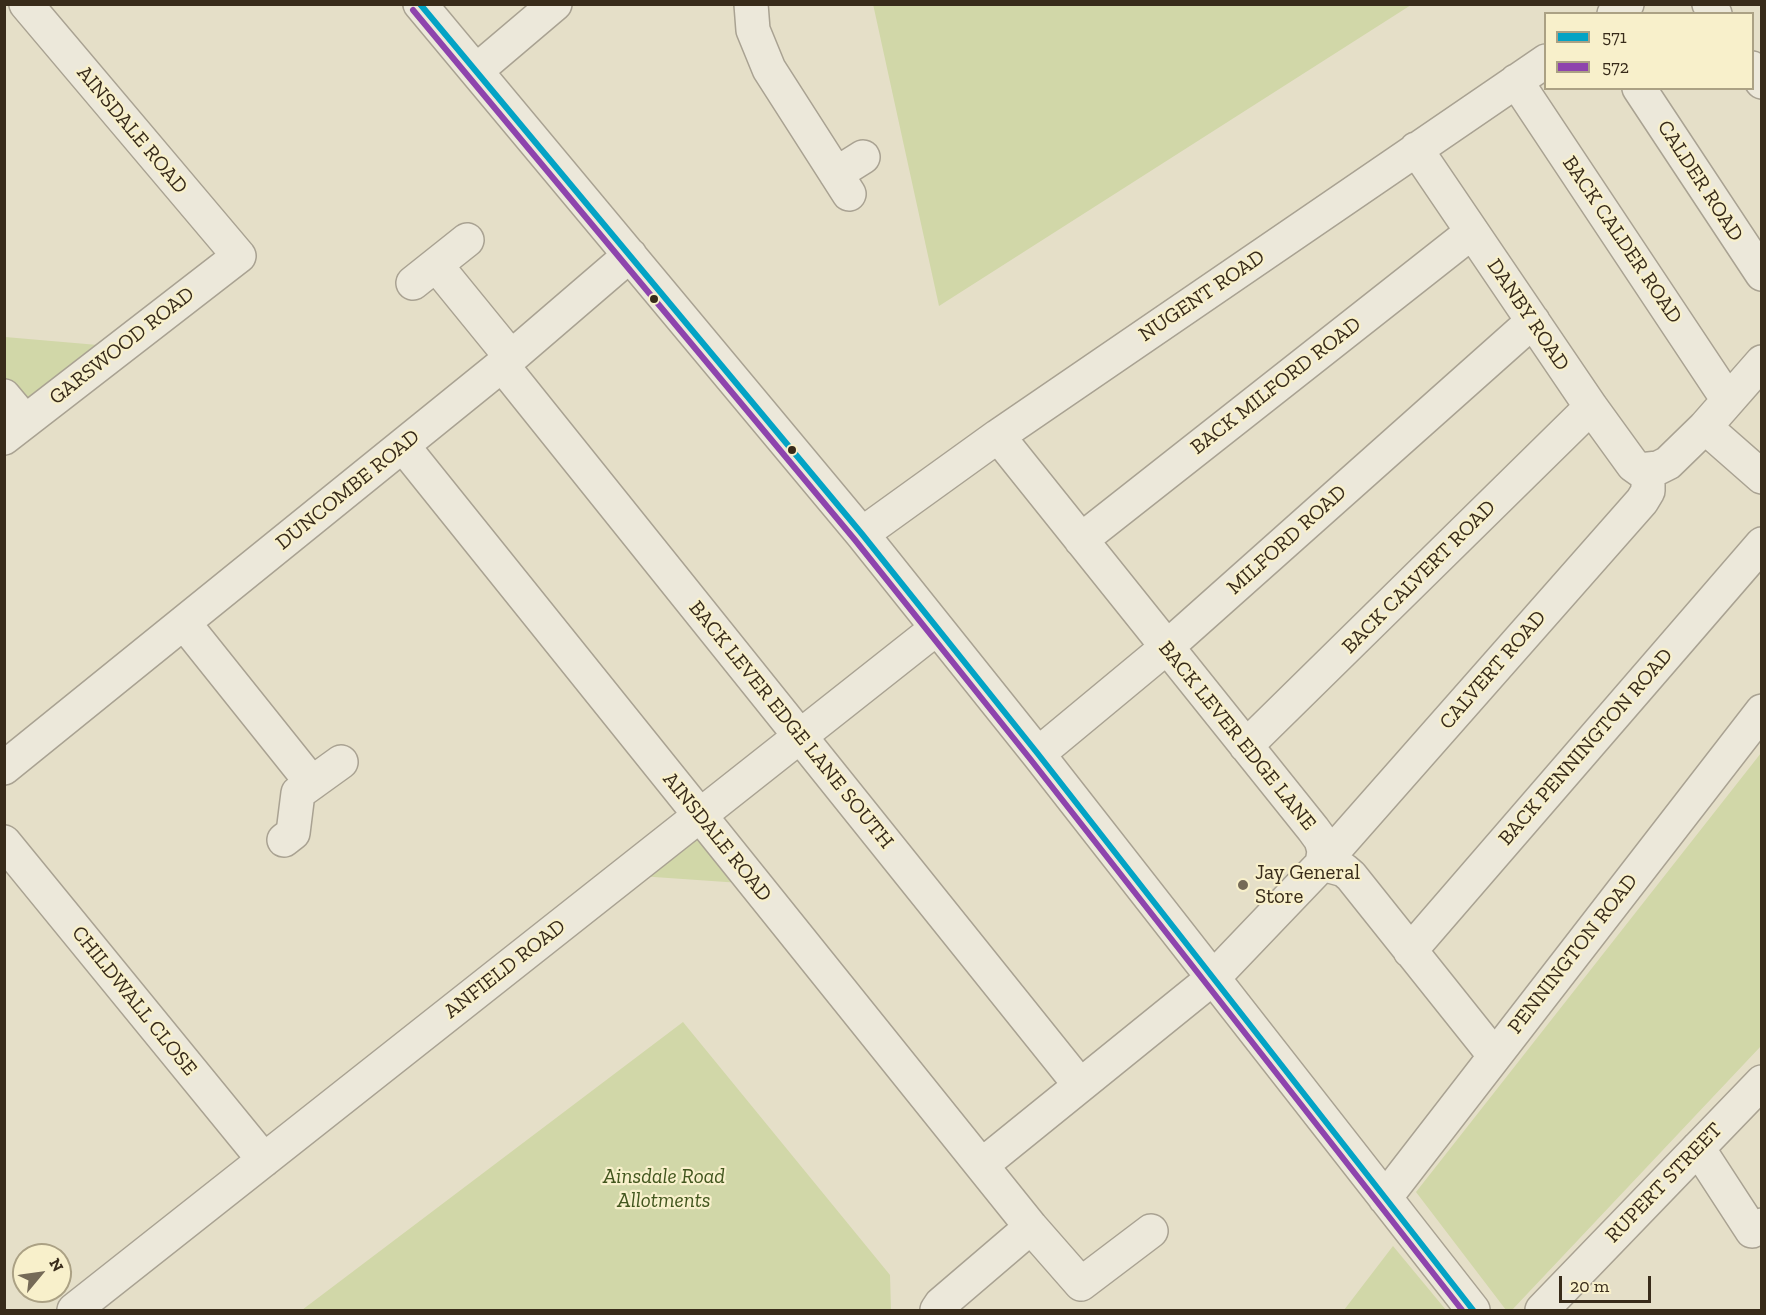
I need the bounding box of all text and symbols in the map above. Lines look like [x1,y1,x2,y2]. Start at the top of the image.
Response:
legend [1544,12,1754,90]
text: 571 [1602,26,1627,48]
text: 572 [1602,56,1629,78]
street label: AINSDALE ROAD [71,61,193,199]
street label: CALDER ROAD [1652,116,1748,246]
street label: BACK CALDER ROAD [1557,152,1687,328]
street label: NUGENT ROAD [1134,245,1270,347]
street label: DANBY ROAD [1481,254,1575,376]
street label: GARSWOOD ROAD [45,282,199,410]
unlabelled marker [648,293,660,305]
street label: BACK MILFORD ROAD [1186,312,1366,460]
street label: DUNCOMBE ROAD [271,424,425,556]
unlabelled marker [786,444,798,456]
street label: MILFORD ROAD [1222,480,1352,600]
street label: BACK CALVERT ROAD [1337,495,1501,659]
street label: BACK LEVER EDGE LANE SOUTH [683,596,899,854]
street label: CALVERT ROAD [1434,605,1552,735]
street label: BACK LEVER EDGE LANE [1153,636,1321,836]
street label: BACK PENNINGTON ROAD [1493,643,1679,851]
street label: AINSDALE ROAD [657,767,777,907]
place label: Jay General Store [1255,860,1360,910]
street label: PENNINGTON ROAD [1503,869,1643,1039]
marker: Jay General Store [1236,878,1250,892]
street label: ANFIELD ROAD [439,914,571,1024]
street label: CHILDWALL CLOSE [66,921,202,1081]
street label: RUPERT STREET [1600,1118,1728,1248]
park label: Ainsdale Road Allotments [603,1164,725,1214]
north arrow [12,1243,72,1303]
text: N [45,1255,68,1275]
scale bar [1562,1264,1654,1302]
text: 20 m [1570,1275,1609,1297]

